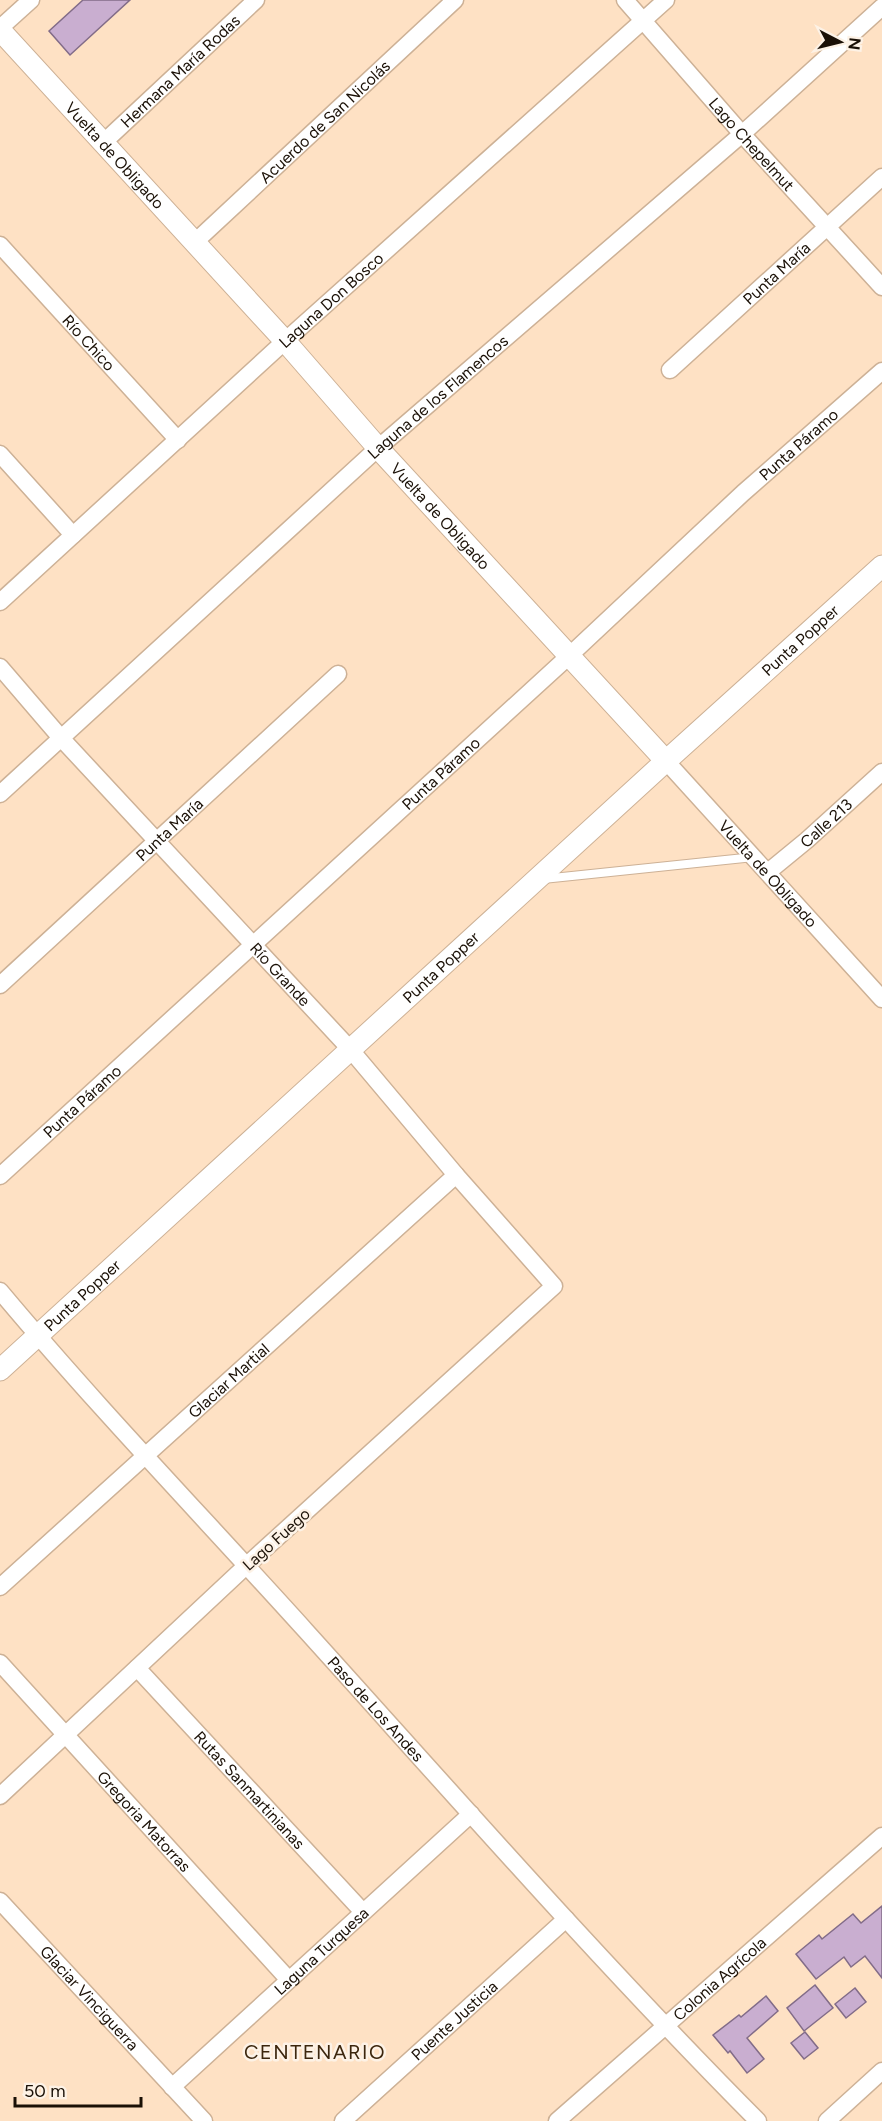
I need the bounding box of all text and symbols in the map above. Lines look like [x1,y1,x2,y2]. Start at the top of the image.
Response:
street label: Hermana María Rodas [117,11,244,132]
north arrow [810,12,870,72]
text: N [844,36,865,51]
street label: Acuerdo de San Nicolás [256,56,394,187]
street label: Lago Chepelmut [705,94,798,195]
street label: Vuelta de Obligado [61,98,168,213]
street label: Punta María [739,238,814,309]
street label: Laguna Don Bosco [275,249,387,352]
street label: Río Chico [58,311,119,375]
street label: Laguna de los Flamencos [364,331,512,463]
street label: Punta Páramo [755,405,842,485]
street label: Vuelta de Obligado [387,459,494,573]
street label: Punta Popper [758,601,843,680]
street label: Punta Páramo [398,733,484,814]
street label: Punta María [132,794,207,865]
street label: Calle 213 [796,795,856,852]
street label: Vuelta de Obligado [714,816,821,931]
street label: Punta Popper [399,927,483,1007]
street label: Río Grande [246,939,314,1010]
street label: Punta Páramo [39,1061,125,1142]
street label: Punta Popper [40,1255,125,1335]
street label: Glaciar Martial [185,1340,273,1422]
street label: Lago Fuego [239,1504,314,1575]
street label: Paso de Los Andes [324,1653,428,1765]
street label: Rutas Sanmartinianas [190,1727,309,1853]
street label: Gregoria Matorras [93,1767,195,1876]
street label: Laguna Turquesa [270,1903,373,1999]
street label: Colonia Agrícola [669,1933,770,2025]
street label: Glaciar Vinciguerra [36,1942,143,2054]
street label: Puente Justicia [408,1977,501,2064]
district label: CENTENARIO [244,2040,386,2064]
scale bar [15,2070,141,2108]
text: 50 m [24,2080,66,2102]

